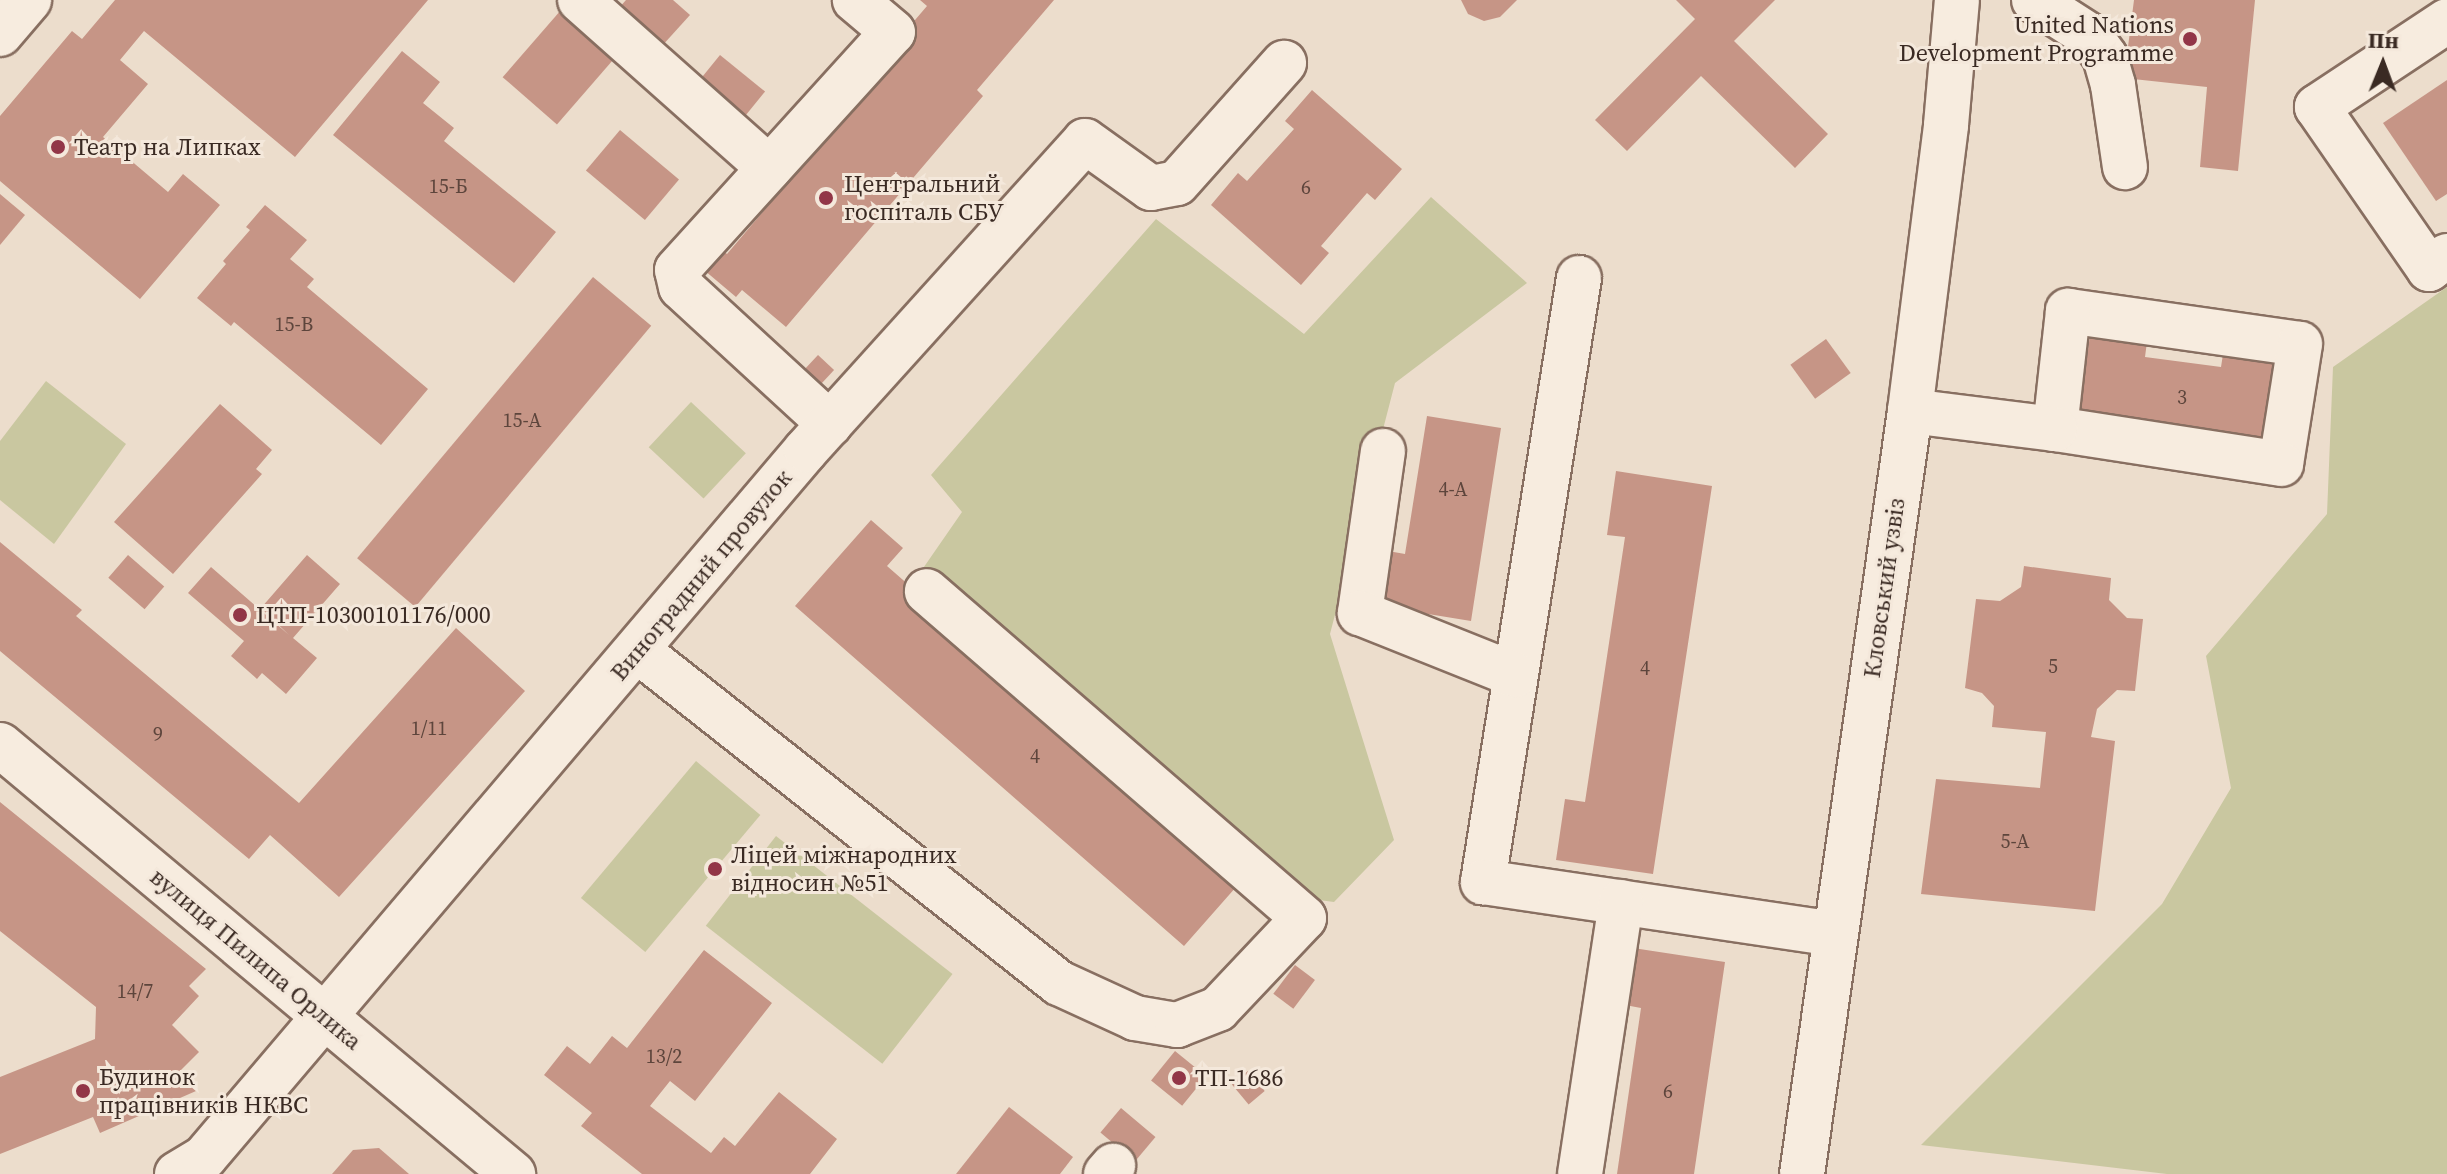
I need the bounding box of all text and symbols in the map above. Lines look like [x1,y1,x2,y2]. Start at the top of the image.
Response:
place label: United Nations Development Programme [1899,11,2174,67]
north arrow [2343,24,2423,104]
text: Пн [2368,25,2399,55]
marker: United Nations Development Programme [2181,30,2199,48]
place label: Театр на Липках [74,133,261,161]
marker: Театр на Липках [49,138,67,156]
place label: Центральний госпіталь СБУ [844,170,1004,226]
house number: 15-Б [429,174,467,198]
house number: 6 [1301,175,1311,199]
marker: Центральний госпіталь СБУ [815,187,837,209]
house number: 15-В [275,312,313,336]
house number: 3 [2177,385,2187,409]
house number: 15-А [503,408,541,432]
street label: Виноградний провулок [604,464,798,686]
house number: 4-А [1439,477,1467,501]
street label: Кловський узвіз [1857,496,1911,680]
place label: ЦТП-10300101176/000 [256,601,491,629]
marker: ЦТП-10300101176/000 [231,606,249,624]
house number: 5 [2048,654,2058,678]
house number: 4 [1640,656,1650,680]
house number: 1/11 [411,716,447,740]
house number: 9 [153,722,163,746]
house number: 4 [1030,744,1040,768]
house number: 5-А [2001,829,2029,853]
place label: Ліцей міжнародних відносин №51 [731,841,957,897]
marker: Ліцей міжнародних відносин №51 [706,860,724,878]
street label: вулиця Пилипа Орлика [144,862,368,1056]
house number: 14/7 [117,979,153,1003]
house number: 13/2 [646,1044,682,1068]
place label: Будинок працівників НКВС [99,1063,308,1119]
place label: ТП-1686 [1195,1064,1284,1092]
marker: ТП-1686 [1170,1069,1188,1087]
house number: 6 [1663,1079,1673,1103]
marker: Будинок працівників НКВС [74,1082,92,1100]

